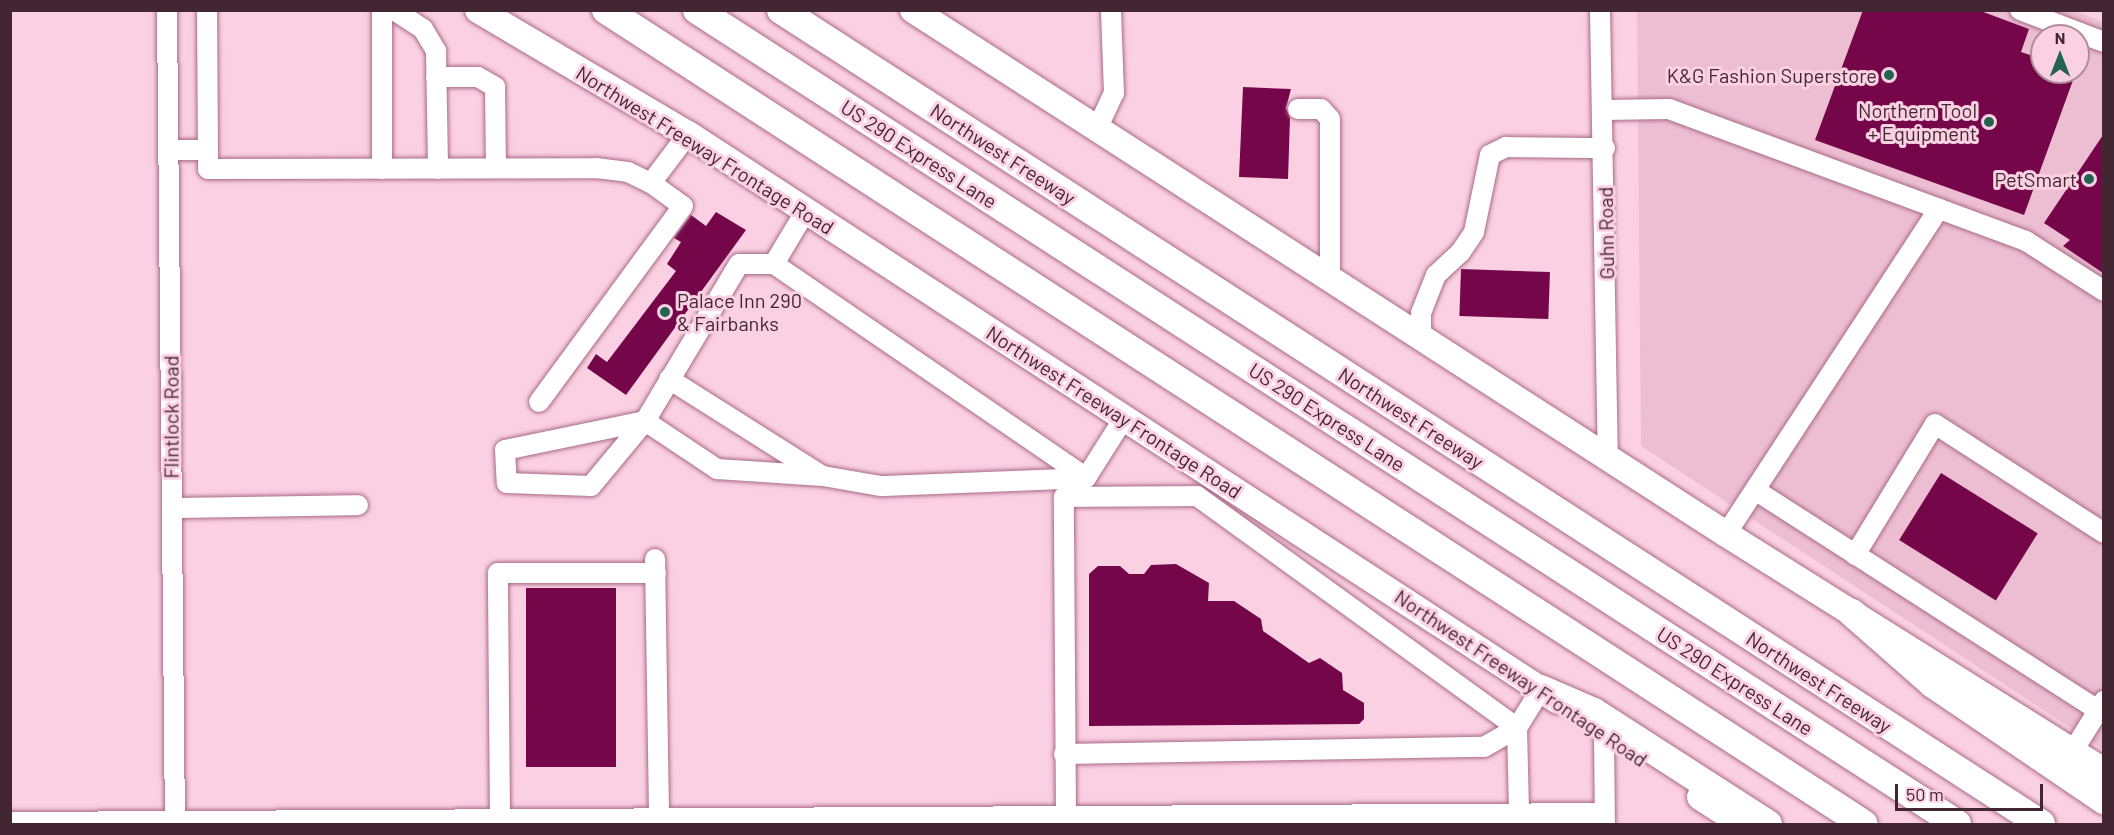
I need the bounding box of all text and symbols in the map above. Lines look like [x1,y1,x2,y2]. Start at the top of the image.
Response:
north arrow [2030,24,2090,84]
text: N [2055,28,2065,47]
street label: Northwest Freeway Frontage Road [572,61,838,239]
place label: K&G Fashion Superstore [1667,63,1877,87]
marker: K&G Fashion Superstore [1882,68,1896,82]
street label: US 290 Express Lane [836,95,1002,213]
street label: Northwest Freeway [926,98,1080,210]
place label: Northern Tool + Equipment [1858,98,1977,145]
marker: Northern Tool + Equipment [1982,115,1996,129]
place label: PetSmart [1994,167,2077,191]
marker: PetSmart [2082,172,2096,186]
street label: Guhn Road [1593,186,1619,280]
place label: Palace Inn 290 & Fairbanks [677,288,802,335]
marker: Palace Inn 290 & Fairbanks [658,305,672,319]
street label: Northwest Freeway Frontage Road [982,320,1246,504]
street label: Flintlock Road [159,355,183,479]
street label: US 290 Express Lane [1244,358,1410,476]
street label: Northwest Freeway [1334,362,1488,474]
street label: Northwest Freeway Frontage Road [1390,584,1652,772]
street label: US 290 Express Lane [1652,622,1818,740]
street label: Northwest Freeway [1742,626,1896,738]
scale bar [1898,772,2046,810]
text: 50 m [1906,783,1944,805]

